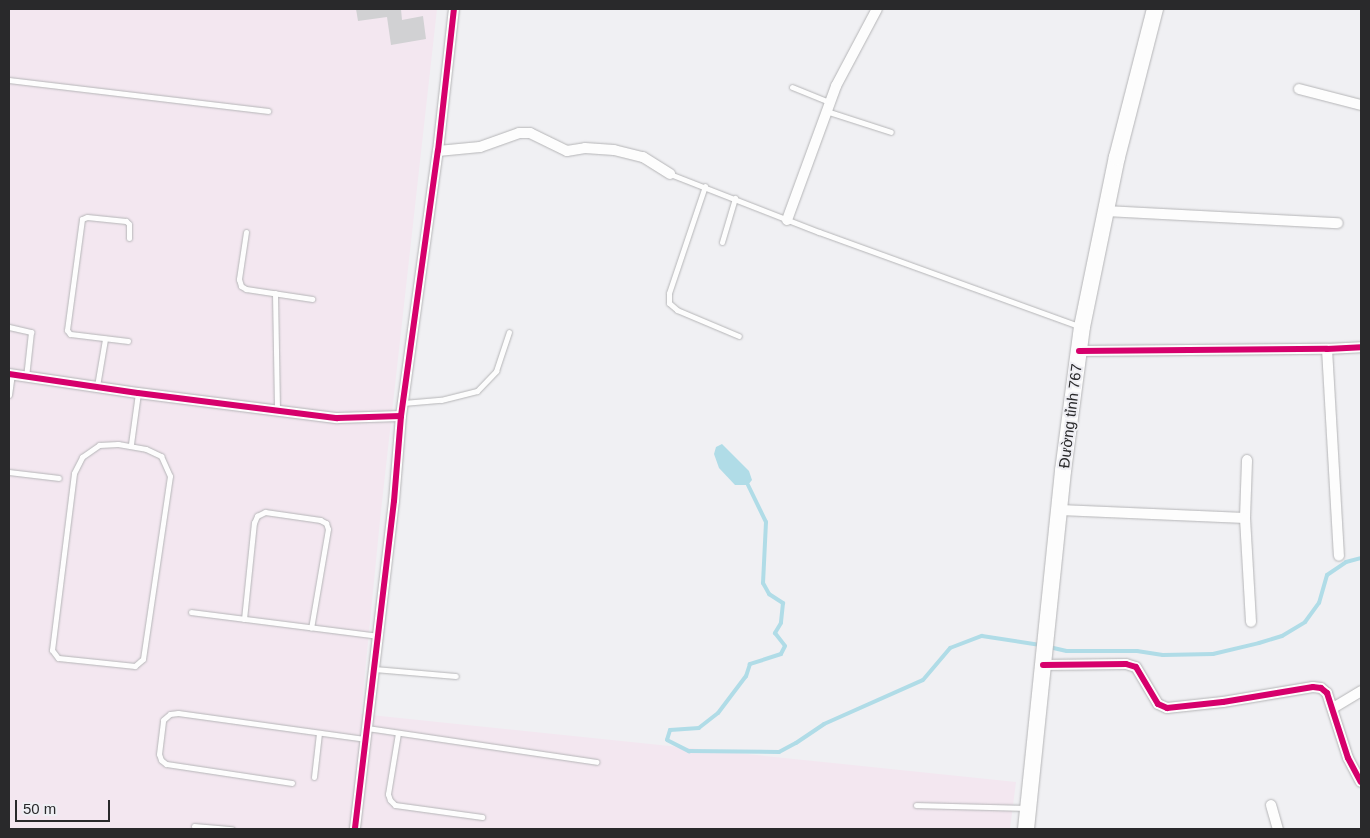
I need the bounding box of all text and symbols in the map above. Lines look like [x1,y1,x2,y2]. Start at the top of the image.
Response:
street label: Đường tỉnh 767 [1055,363,1085,469]
scale bar [18,790,112,822]
text: 50 m [23,800,56,817]

